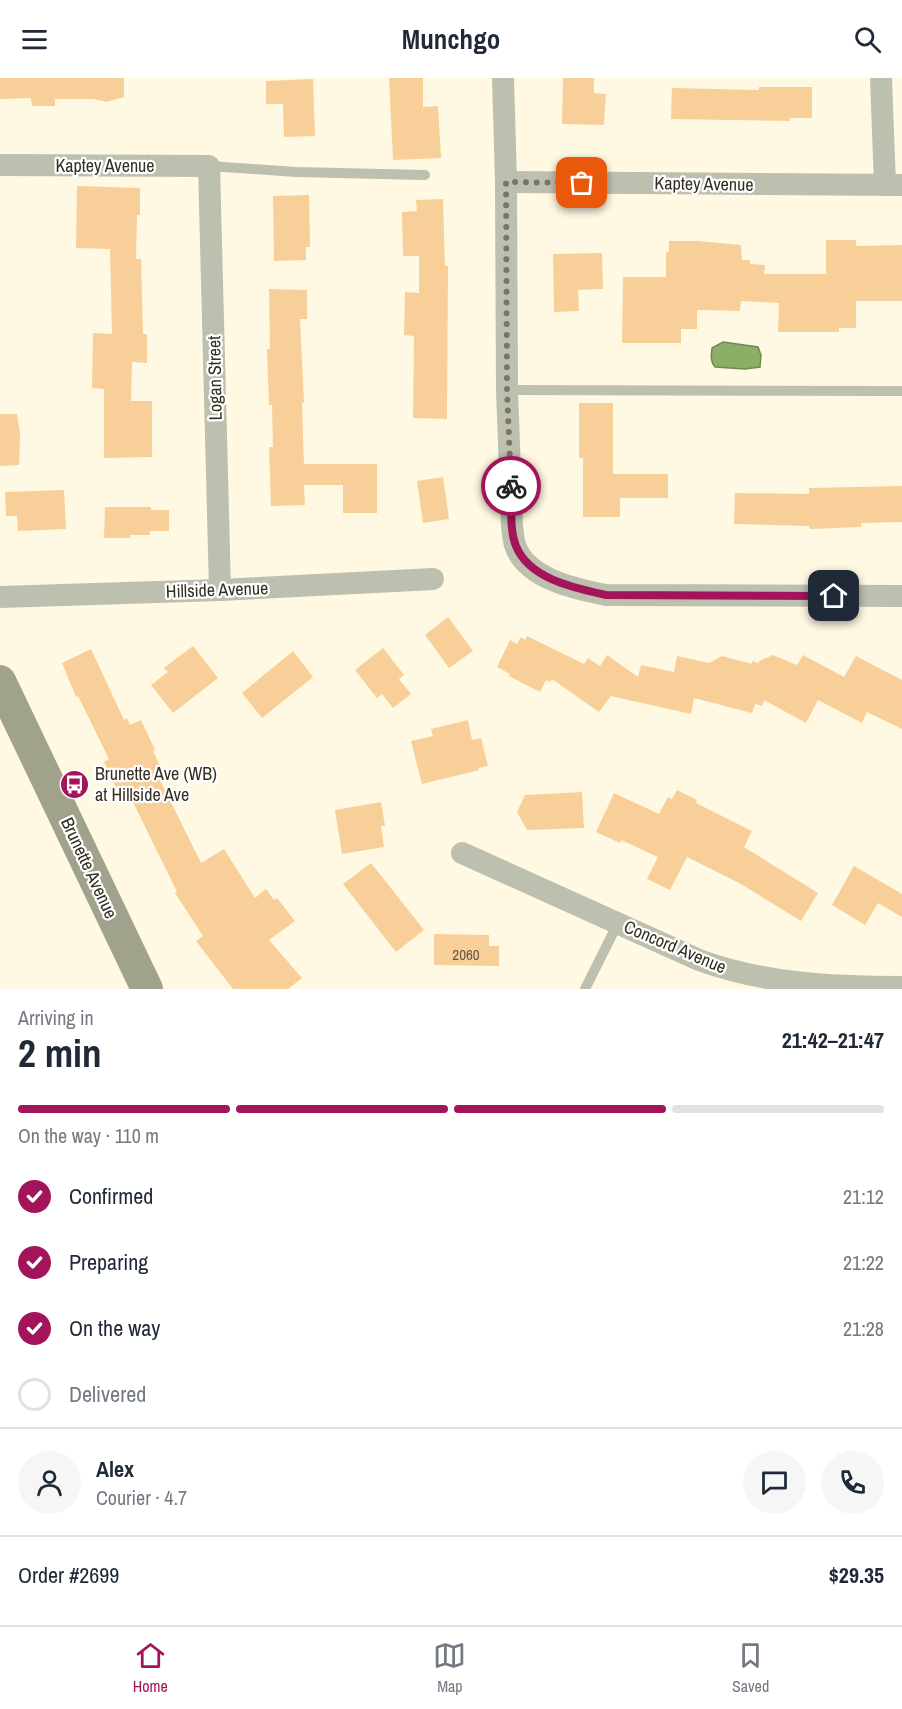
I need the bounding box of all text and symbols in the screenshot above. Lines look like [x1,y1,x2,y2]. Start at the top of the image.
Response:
text: Munchgo [402,21,500,57]
icon: menu [18,23,51,56]
icon: search [851,23,884,56]
street label: Kaptey Avenue [55,153,155,178]
pin [556,157,607,208]
icon: bag [565,166,598,199]
street label: Kaptey Avenue [654,170,754,197]
street label: Logan Street [201,336,228,420]
courier [481,456,541,516]
icon: bike [495,470,528,503]
pin [808,570,859,621]
street label: Hillside Avenue [165,575,269,604]
icon: home [817,579,850,612]
place label: Brunette Ave (WB) at Hillside Ave [95,761,217,807]
bus stop icon: Brunette Ave (WB) at Hillside Ave [58,768,90,800]
street label: Brunette Avenue [55,813,124,922]
street label: Concord Avenue [620,914,730,979]
house number: 2060 [452,944,480,965]
text: Arriving in [18,1004,94,1031]
text: 21:42–21:47 [782,1025,884,1055]
text: 2 min [18,1027,102,1079]
text: On the way · 110 m [18,1122,159,1149]
icon: check [18,1180,51,1213]
text: Confirmed [69,1181,153,1211]
text: 21:12 [843,1183,884,1210]
icon: check [18,1246,51,1279]
text: Preparing [69,1247,148,1277]
text: 21:22 [843,1249,884,1276]
icon: check [18,1312,51,1345]
text: On the way [69,1313,160,1343]
text: 21:28 [843,1315,884,1342]
text: Delivered [69,1379,146,1409]
button: person [18,1451,81,1514]
button: chat [743,1451,806,1514]
button: phone [821,1451,884,1514]
text: Alex [96,1454,134,1484]
text: Courier · 4.7 [96,1484,187,1511]
text: Order #2699 [18,1560,119,1590]
text: $29.35 [829,1560,884,1590]
tab: Home [133,1639,168,1697]
tab: Map [433,1639,466,1697]
tab: Saved [732,1639,769,1697]

